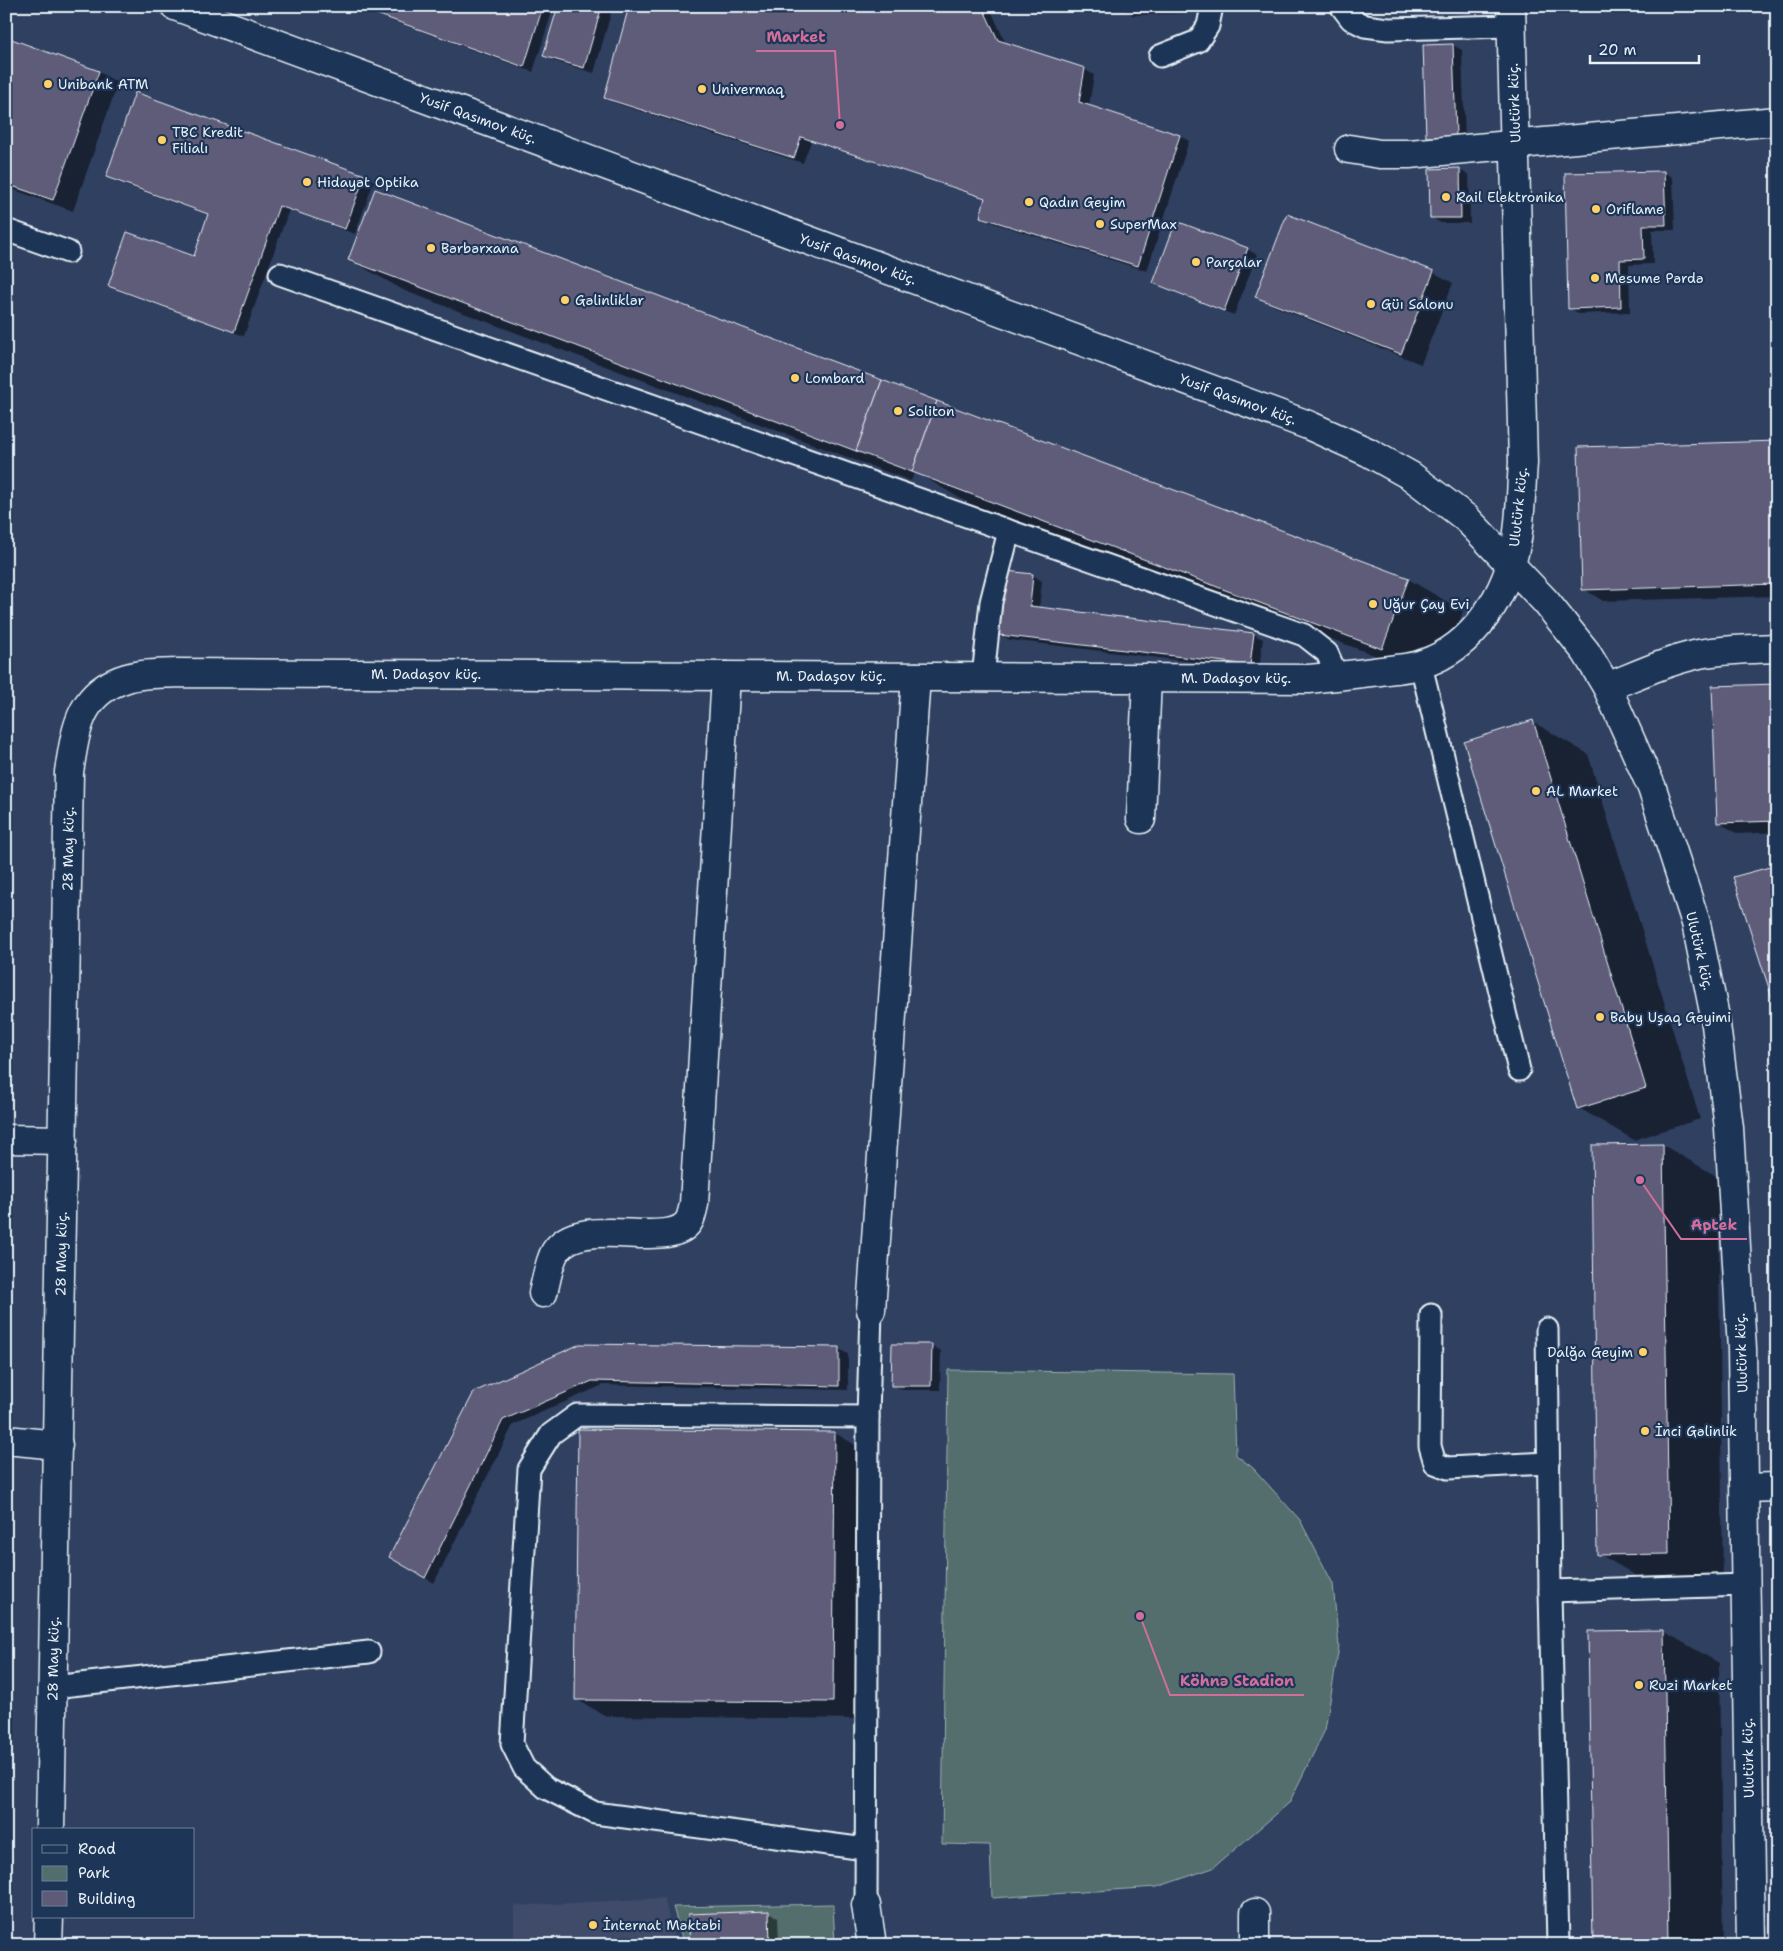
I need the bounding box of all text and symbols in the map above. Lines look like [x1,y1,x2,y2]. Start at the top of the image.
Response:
callout: Market [756,21,835,51]
text: Market [767,27,825,47]
scale bar [1590,32,1699,64]
text: 20 m [1598,40,1637,60]
street label: Ulutürk küç. [1504,63,1524,143]
place label: Unibank ATM [58,75,149,93]
marker: Unibank ATM [42,78,54,90]
place label: Univermaq [712,80,785,98]
marker: Univermaq [696,83,708,95]
street label: Yusif Qasımov küç. [417,88,539,148]
place label: TBC Kredit Filialı [172,123,243,157]
marker: TBC Kredit Filialı [156,134,168,146]
place label: Hidayət Optika [317,173,419,191]
marker: Hidayət Optika [301,176,313,188]
place label: Rail Elektronika [1456,188,1564,206]
marker: Rail Elektronika [1440,191,1452,203]
place label: Qadın Geyim [1039,193,1126,211]
marker: Qadın Geyim [1023,196,1035,208]
place label: Oriflame [1606,200,1664,218]
marker: Oriflame [1590,203,1602,215]
place label: SuperMax [1110,215,1177,233]
marker: SuperMax [1094,218,1106,230]
street label: Yusif Qasımov küç. [797,229,919,289]
place label: Bərbərxana [441,239,519,257]
marker: Bərbərxana [425,242,437,254]
place label: Parçalar [1206,253,1263,271]
marker: Parçalar [1190,256,1202,268]
place label: Mesume Pərdə [1605,269,1704,287]
marker: Mesume Pərdə [1589,272,1601,284]
place label: Gəlinliklər [575,291,644,309]
marker: Gəlinliklər [559,294,571,306]
place label: Güı Salonu [1381,295,1454,313]
marker: Güı Salonu [1365,298,1377,310]
place label: Lombard [805,369,865,387]
street label: Yusif Qasımov küç. [1177,369,1299,429]
marker: Lombard [789,372,801,384]
place label: Soliton [908,402,955,420]
marker: Soliton [892,405,904,417]
street label: Ulutürk küç. [1505,466,1531,548]
place label: Uğur Çay Evi [1383,595,1469,613]
marker: Uğur Çay Evi [1367,598,1379,610]
street label: M. Dadaşov küç. [371,665,481,683]
street label: M. Dadaşov küç. [776,667,886,685]
street label: M. Dadaşov küç. [1181,669,1291,687]
place label: AL Market [1546,782,1618,800]
marker: AL Market [1530,785,1542,797]
street label: 28 May küç. [58,806,78,892]
street label: Ulutürk küç. [1682,910,1718,992]
place label: Baby Uşaq Geyimi [1610,1008,1731,1026]
marker: Baby Uşaq Geyimi [1594,1011,1606,1023]
callout: Aptek [1681,1209,1747,1239]
street label: 28 May küç. [51,1211,71,1297]
text: Aptek [1691,1215,1737,1235]
street label: Ulutürk küç. [1731,1313,1751,1393]
place label: Dalğa Geyim [1547,1343,1633,1361]
marker: Dalğa Geyim [1637,1346,1649,1358]
place label: İnci Gəlinlik [1655,1422,1737,1440]
marker: İnci Gəlinlik [1639,1425,1651,1437]
street label: 28 May küç. [43,1616,63,1702]
callout: Köhnə Stadion [1170,1665,1304,1695]
text: Köhnə Stadion [1180,1671,1294,1691]
place label: Ruzi Market [1649,1676,1732,1694]
marker: Ruzi Market [1633,1679,1645,1691]
street label: Ulutürk küç. [1738,1718,1758,1798]
legend [32,1828,195,1918]
text: Road [78,1839,116,1859]
text: Park [78,1863,110,1883]
text: Building [78,1889,135,1909]
place label: İnternat Məktəbi [603,1916,721,1934]
marker: İnternat Məktəbi [587,1919,599,1931]

